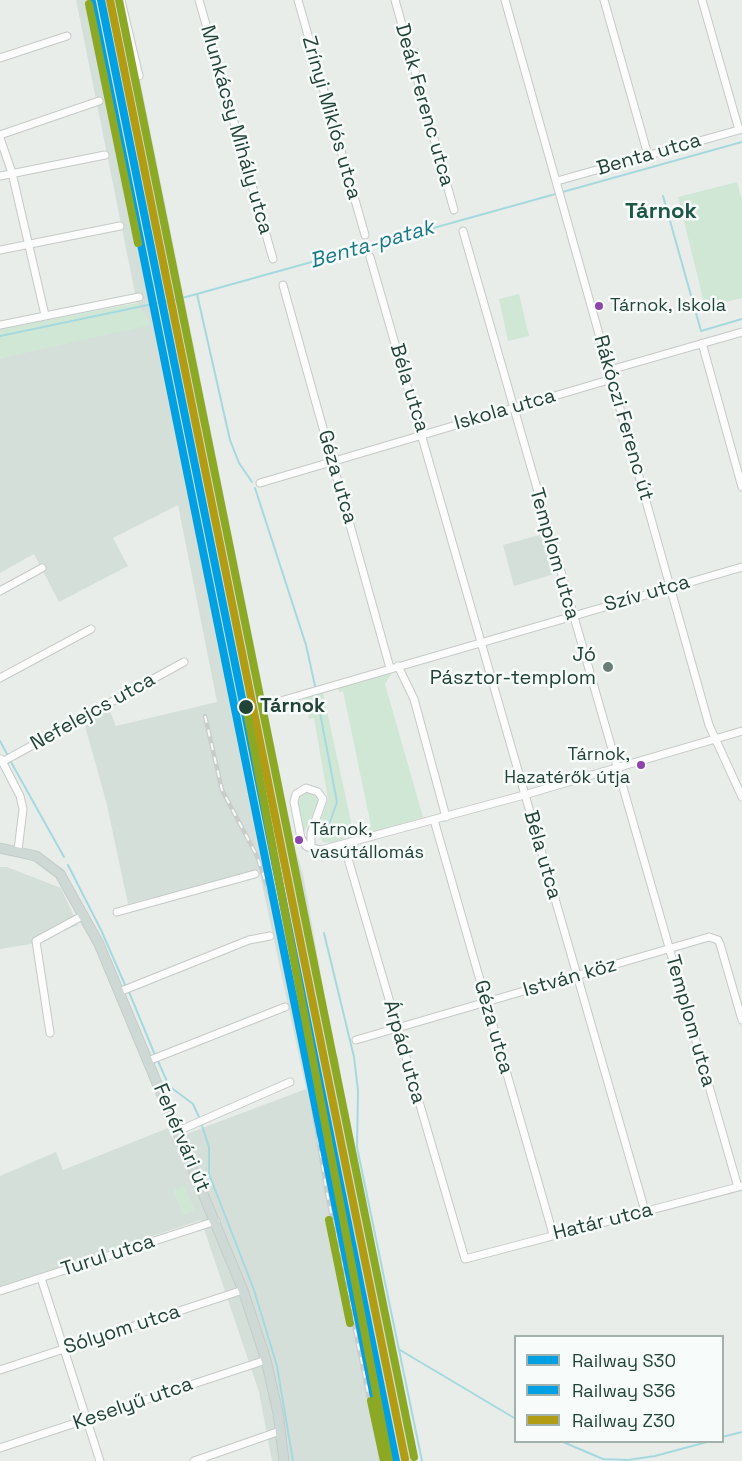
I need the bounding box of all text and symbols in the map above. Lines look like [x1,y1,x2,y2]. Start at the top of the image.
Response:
street label: Deák Ferenc utca [389,21,459,189]
street label: Munkácsy Mihály utca [195,23,277,237]
street label: Zrínyi Miklós utca [296,34,366,202]
street label: Benta utca [594,129,704,181]
district label: Tárnok [625,199,697,225]
water label: Benta-patak [307,215,437,275]
place label: Tárnok, Iskola [610,295,726,317]
marker: Tárnok, Iskola [593,300,605,312]
street label: Rákóczi Ferenc út [588,332,658,504]
street label: Béla utca [384,341,434,435]
street label: Iskola utca [452,384,558,436]
street label: Géza utca [312,427,362,527]
street label: Templom utca [524,485,584,623]
street label: Szív utca [601,570,693,618]
place label: Jó Pásztor-templom [430,644,596,691]
marker: Jó Pásztor-templom [601,660,615,674]
street label: Nefelejcs utca [26,668,160,756]
place label: Tárnok [260,695,325,719]
marker: Tárnok [237,698,255,716]
place label: Tárnok, Hazatérők útja [504,744,630,786]
marker: Tárnok, Hazatérők útja [635,759,647,771]
street label: Béla utca [518,808,566,902]
place label: Tárnok, vasútállomás [310,819,424,862]
marker: Tárnok, vasútállomás [293,834,305,846]
street label: Templom utca [660,952,720,1090]
street label: István köz [520,953,620,1003]
street label: Géza utca [468,977,518,1077]
street label: Árpád utca [378,997,430,1107]
street label: Fehérvári út [147,1080,215,1196]
street label: Határ utca [551,1198,655,1246]
street label: Turul utca [58,1230,158,1282]
street label: Sólyom utca [61,1300,183,1360]
legend [514,1335,724,1443]
text: Railway S30 [572,1349,676,1372]
street label: Keselyű utca [70,1372,196,1436]
text: Railway S36 [572,1379,675,1402]
text: Railway Z30 [572,1409,675,1432]

